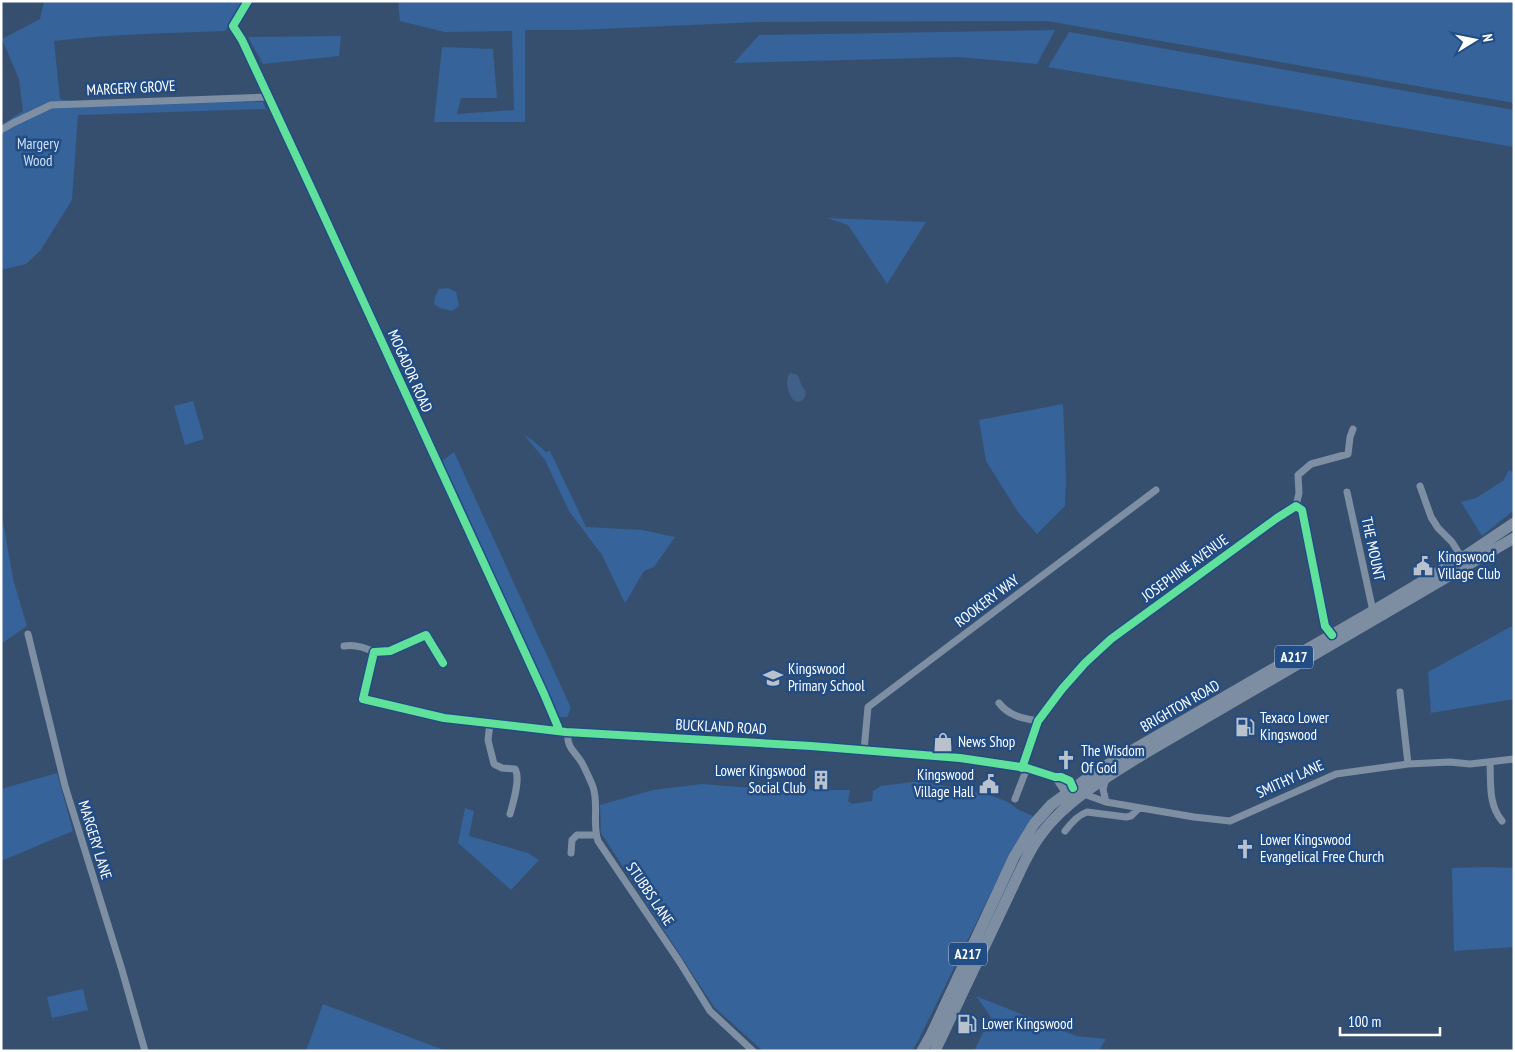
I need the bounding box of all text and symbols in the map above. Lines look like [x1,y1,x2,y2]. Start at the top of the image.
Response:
north arrow [1450,15,1500,65]
text: N [1478,32,1497,43]
street label: MARGERY GROVE [86,76,176,99]
park label: Margery Wood [17,134,59,170]
street label: MOGADOR ROAD [384,327,437,415]
street label: THE MOUNT [1357,515,1390,583]
street label: JOSEPHINE AVENUE [1137,530,1232,606]
place label: Kingswood Village Club [1437,547,1500,583]
public building icon: Kingswood Village Club [1412,555,1434,577]
street label: ROOKERY WAY [951,570,1023,631]
road number: A217 [1275,646,1313,669]
place label: Kingswood Primary School [788,659,865,695]
school or university icon: Kingswood Primary School [762,667,784,689]
street label: BRIGHTON ROAD [1137,675,1223,736]
place label: Texaco Lower Kingswood [1260,708,1330,744]
street label: BUCKLAND ROAD [675,715,767,738]
fuel station icon: Texaco Lower Kingswood [1234,716,1256,738]
shop icon: News Shop [932,731,954,753]
place label: News Shop [958,732,1015,751]
place label: The Wisdom Of God [1081,741,1145,777]
church icon: The Wisdom Of God [1055,749,1077,771]
street label: SMITHY LANE [1253,755,1326,802]
place label: Lower Kingswood Social Club [715,761,806,797]
place label: Kingswood Village Hall [913,765,975,801]
building icon: Lower Kingswood Social Club [810,769,832,791]
public building icon: Kingswood Village Hall [978,773,1000,795]
street label: MARGERY LANE [74,798,116,882]
place label: Lower Kingswood Evangelical Free Church [1260,830,1384,866]
church icon: Lower Kingswood Evangelical Free Church [1234,838,1256,860]
street label: STUBBS LANE [622,858,679,929]
road number: A217 [949,942,987,966]
scale bar [1340,1004,1440,1036]
text: 100 m [1348,1012,1381,1031]
fuel station icon: Lower Kingswood [956,1013,978,1035]
place label: Lower Kingswood [982,1014,1073,1033]

